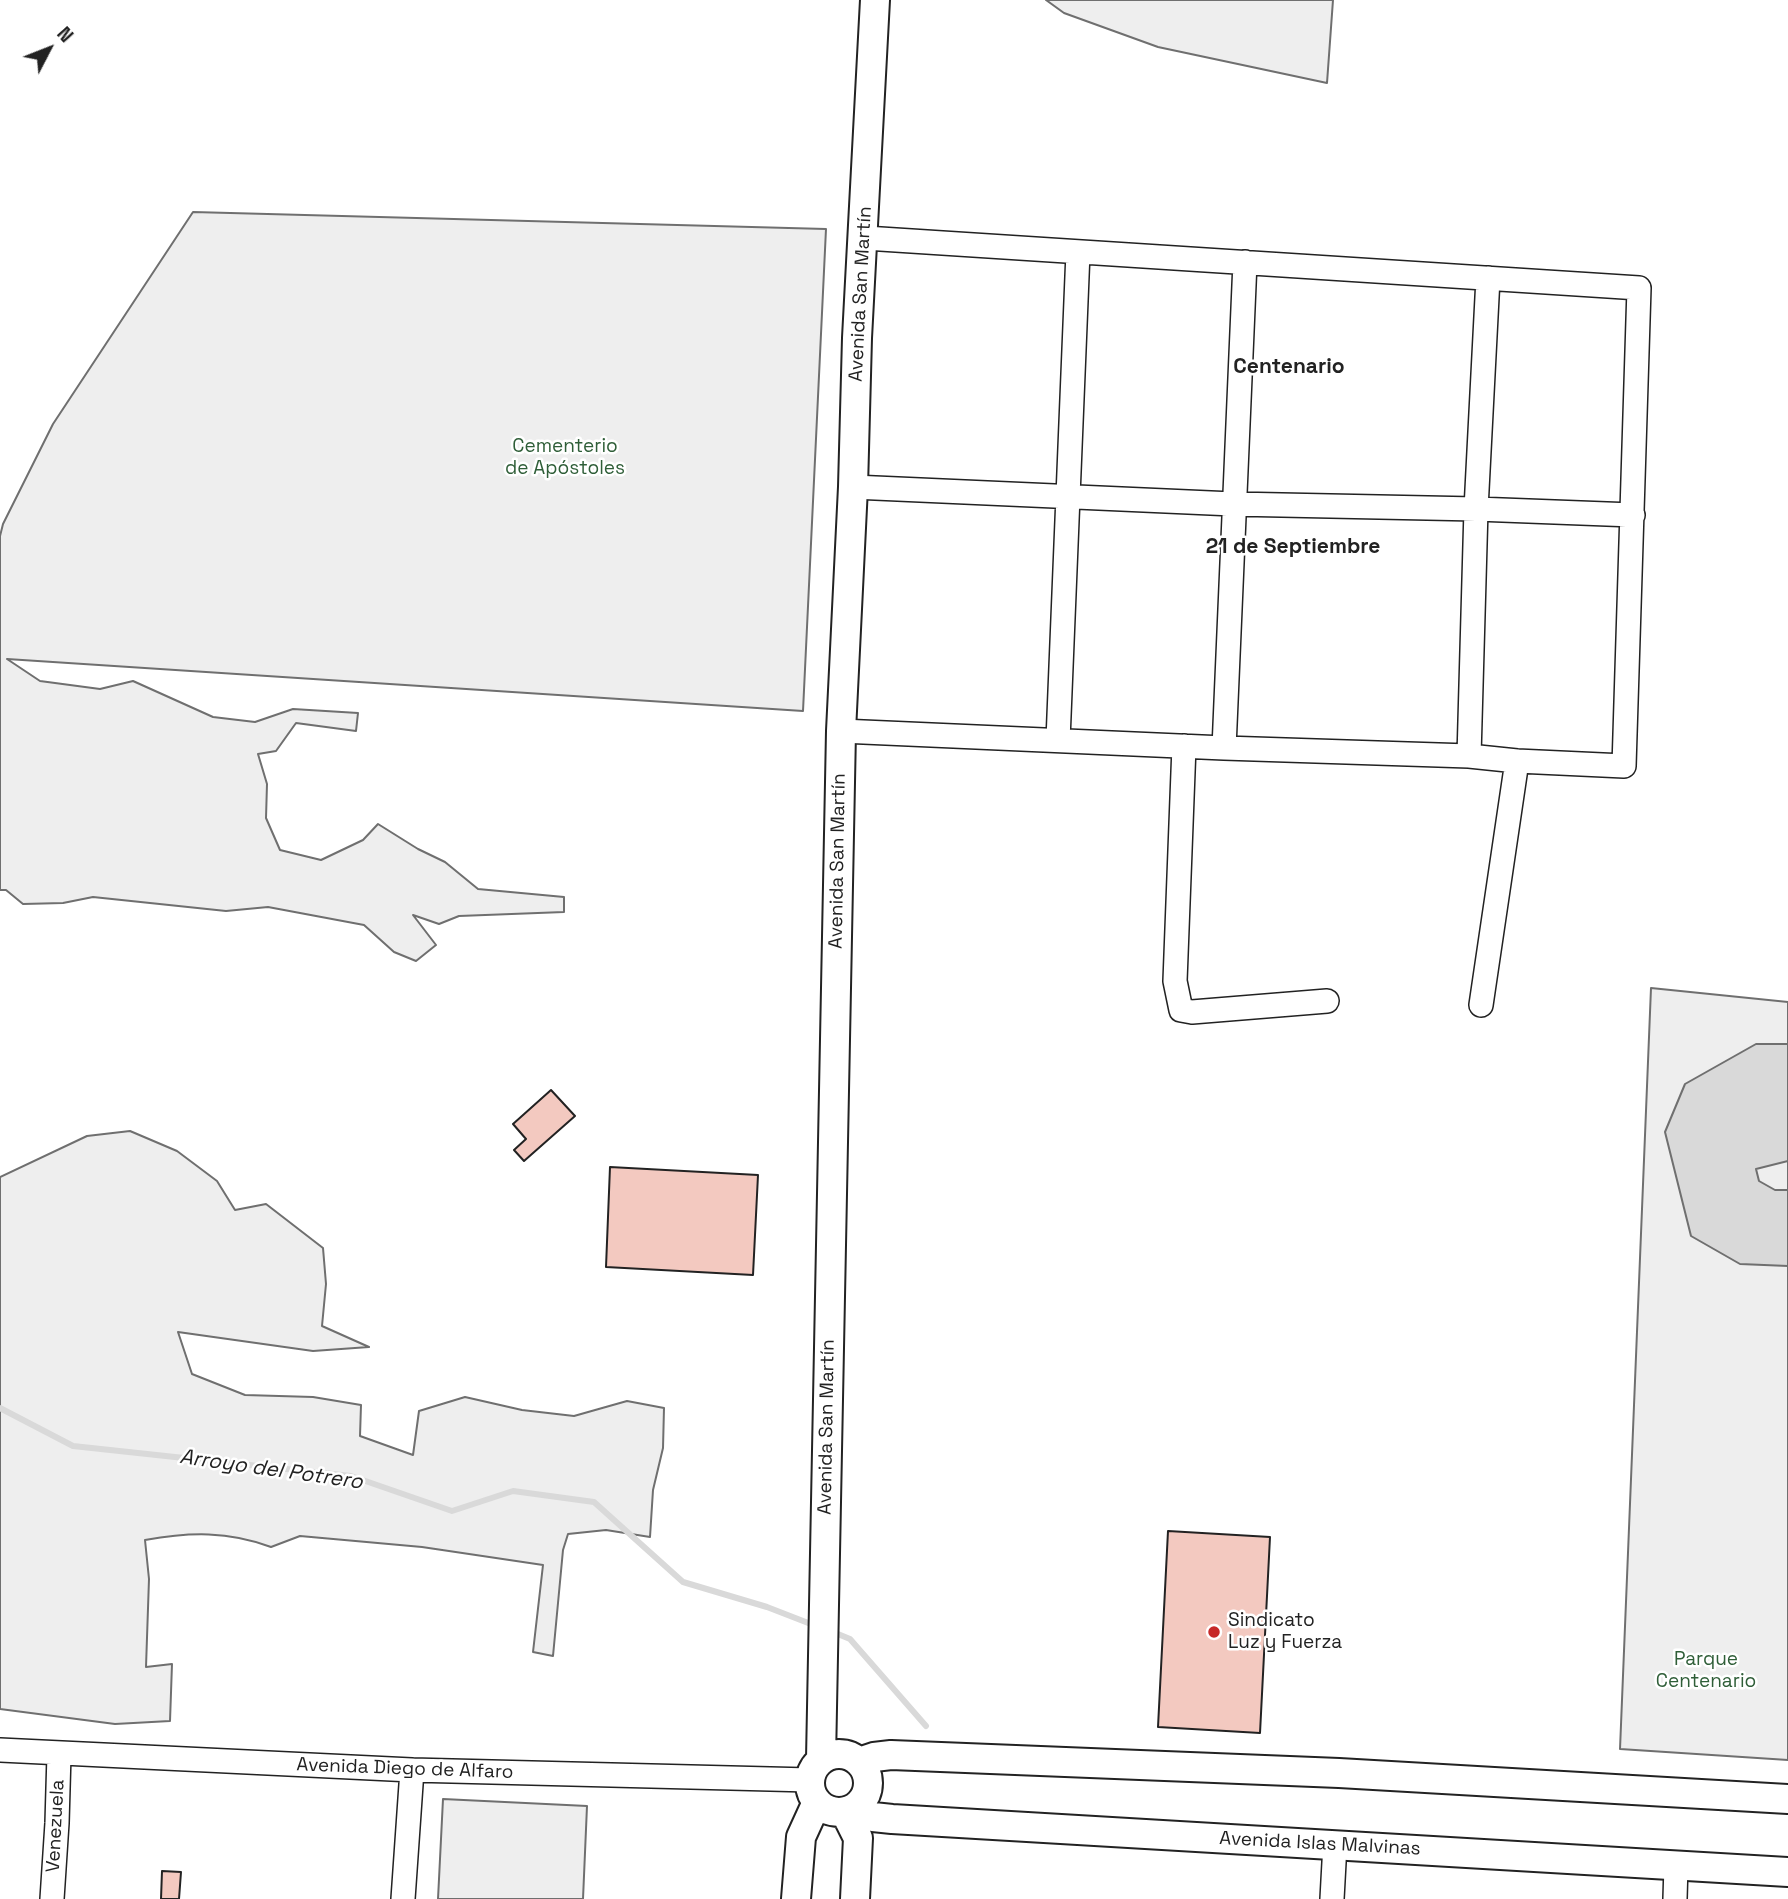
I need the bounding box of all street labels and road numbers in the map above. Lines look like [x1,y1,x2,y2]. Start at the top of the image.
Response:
street label: Avenida San Martín [845,206,877,382]
street label: Avenida San Martín [825,773,851,949]
street label: Avenida San Martín [814,1339,840,1515]
street label: Avenida Diego de Alfaro [296,1754,514,1784]
street label: Venezuela [42,1779,70,1873]
street label: Avenida Islas Malvinas [1219,1827,1421,1861]

